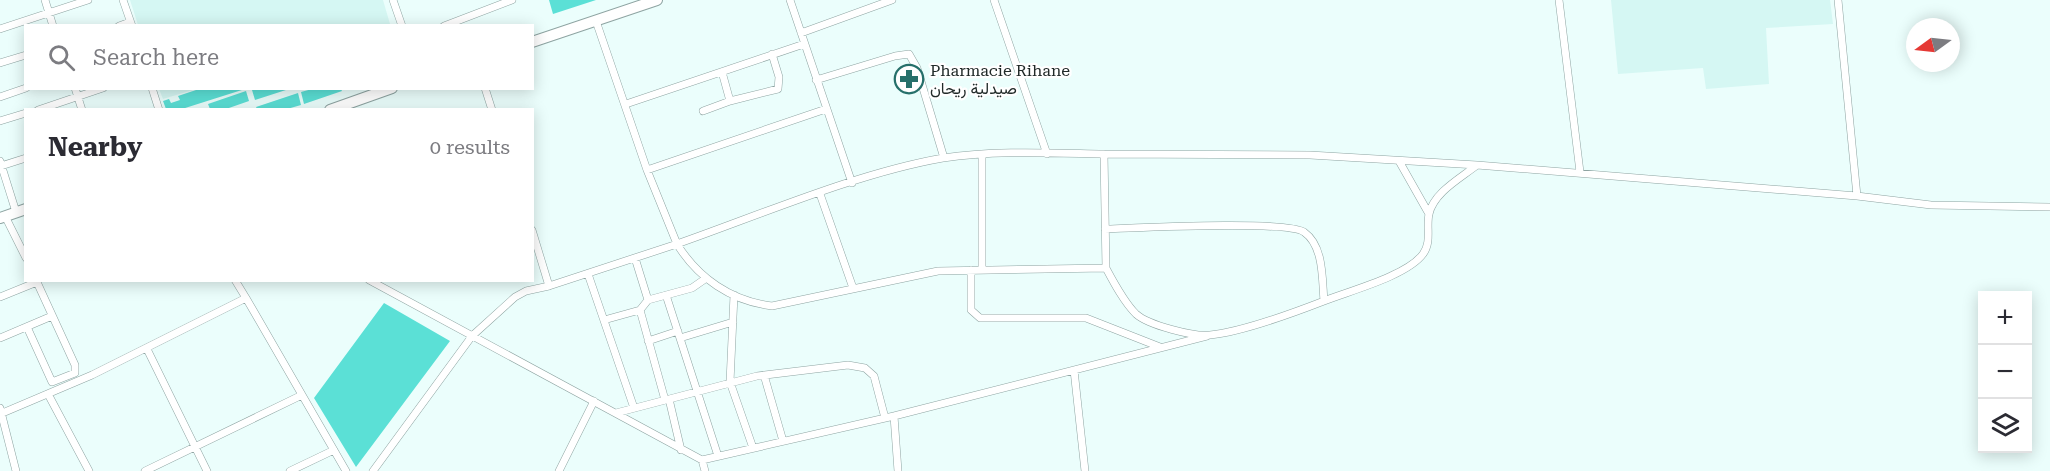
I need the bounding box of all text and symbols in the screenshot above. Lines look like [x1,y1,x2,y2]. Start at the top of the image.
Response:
north arrow [1906,18,1960,72]
search box [24,24,534,90]
icon: search [45,41,78,74]
text: Search here [93,45,219,70]
place label: Pharmacie Rihane صيدلية ريحان [930,61,1070,99]
pharmacy icon: Pharmacie Rihane صيدلية ريحان [893,63,925,95]
text: Nearby [48,132,142,162]
text: 0 results [430,135,510,159]
map controls [1978,291,2032,453]
button: + [1978,291,2032,345]
button: − [1978,345,2032,399]
button: layers [1978,399,2032,453]

